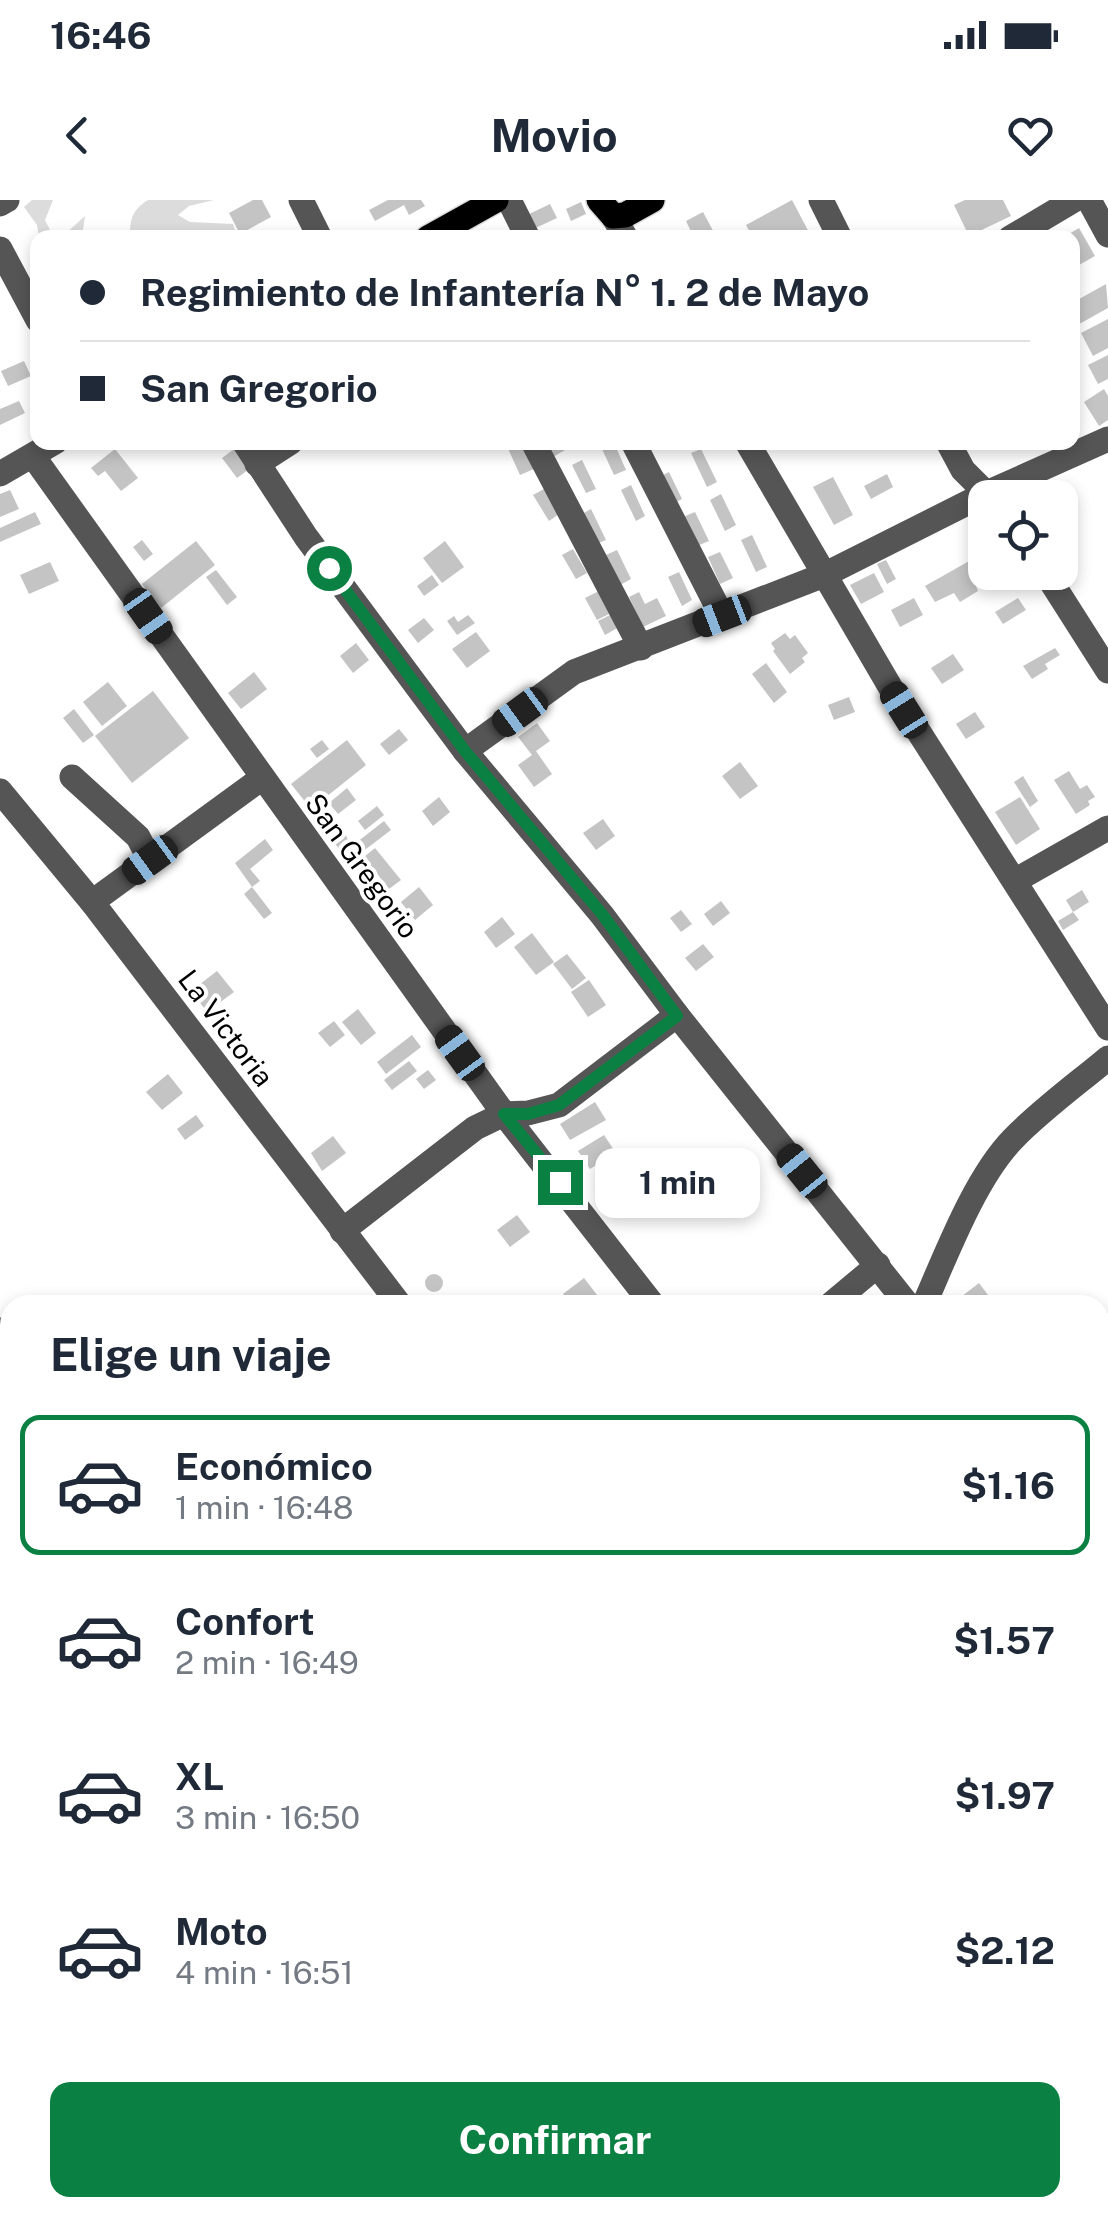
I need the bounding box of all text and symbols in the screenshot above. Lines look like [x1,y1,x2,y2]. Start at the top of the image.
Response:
text: 16:46 [50,13,152,58]
icon: back [50,108,105,163]
icon: heart [1003,108,1058,163]
text: Movio [490,109,618,162]
text: Regimiento de Infantería N° 1. 2 de Mayo [140,270,869,315]
text: San Gregorio [140,366,378,411]
map controls [968,480,1078,590]
button: locate [968,480,1078,590]
route start [307,546,352,591]
car [119,583,177,649]
car [689,591,755,641]
car [875,677,933,743]
car [487,682,553,742]
street label: San Gregorio [299,787,426,944]
car [117,830,183,890]
street label: La Victoria [172,963,281,1092]
car [430,1020,490,1086]
car [771,1138,833,1204]
callout: 1 min [595,1147,760,1217]
route end [538,1160,583,1205]
text: 1 min [639,1164,716,1201]
text: Elige un viaje [50,1328,332,1381]
icon: car [55,1440,145,1530]
text: Económico [175,1444,373,1489]
text: $1.16 [961,1463,1055,1508]
text: 1 min · 16:48 [175,1489,354,1526]
icon: car [55,1595,145,1685]
text: Confort [175,1599,315,1644]
text: $1.57 [953,1618,1055,1663]
text: 2 min · 16:49 [175,1644,359,1681]
icon: car [55,1750,145,1840]
text: XL [175,1754,224,1799]
text: $1.97 [954,1773,1055,1818]
text: 3 min · 16:50 [175,1799,360,1836]
icon: car [55,1905,145,1995]
text: Moto [175,1909,268,1954]
text: $2.12 [954,1928,1055,1973]
text: 4 min · 16:51 [175,1954,354,1991]
button: Confirmar [50,2082,1060,2197]

